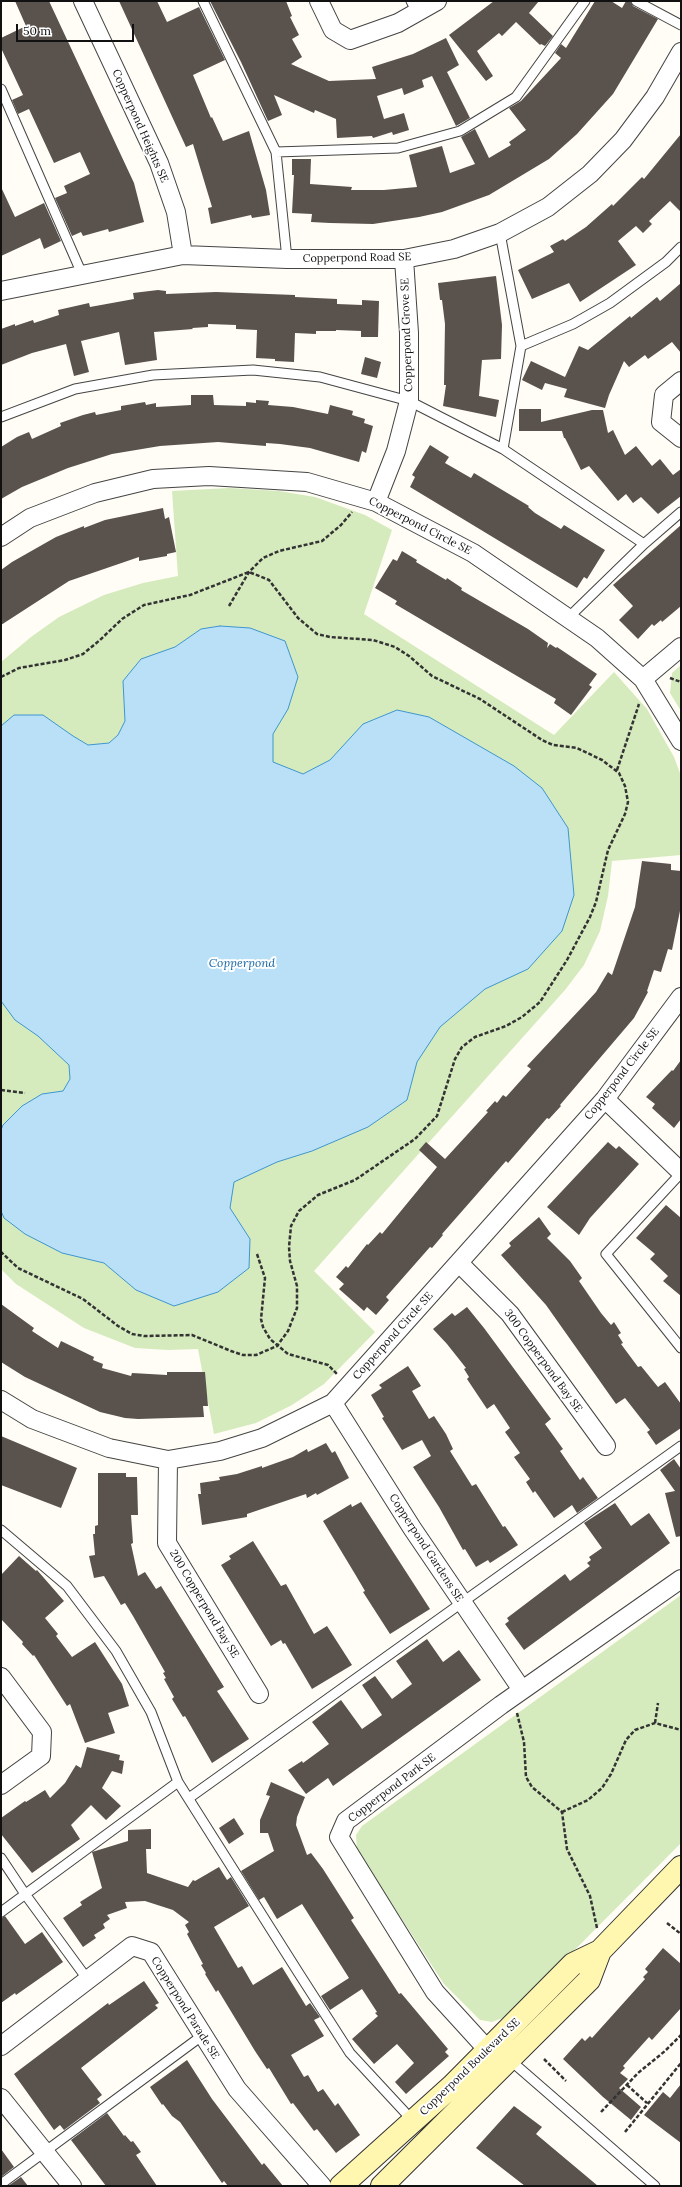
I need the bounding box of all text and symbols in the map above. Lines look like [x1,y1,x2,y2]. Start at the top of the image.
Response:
scale bar [18,16,136,42]
text: 50 m [23,23,51,38]
street label: Copperpond Heights SE [109,67,171,185]
street label: Copperpond Road SE [303,250,411,266]
street label: Copperpond Grove SE [398,278,416,392]
street label: Copperpond Circle SE [366,494,474,558]
water label: Copperpond [209,957,275,971]
street label: Copperpond Circle SE [582,1025,662,1123]
street label: Copperpond Circle SE [350,1289,436,1383]
street label: 300 Copperpond Bay SE [501,1307,585,1415]
street label: Copperpond Gardens SE [386,1492,466,1604]
street label: 200 Copperpond Bay SE [166,1548,242,1660]
street label: Copperpond Park SE [346,1751,438,1825]
street label: Copperpond Parade SE [148,1954,222,2062]
street label: Copperpond Boulevard SE [417,2016,523,2118]

